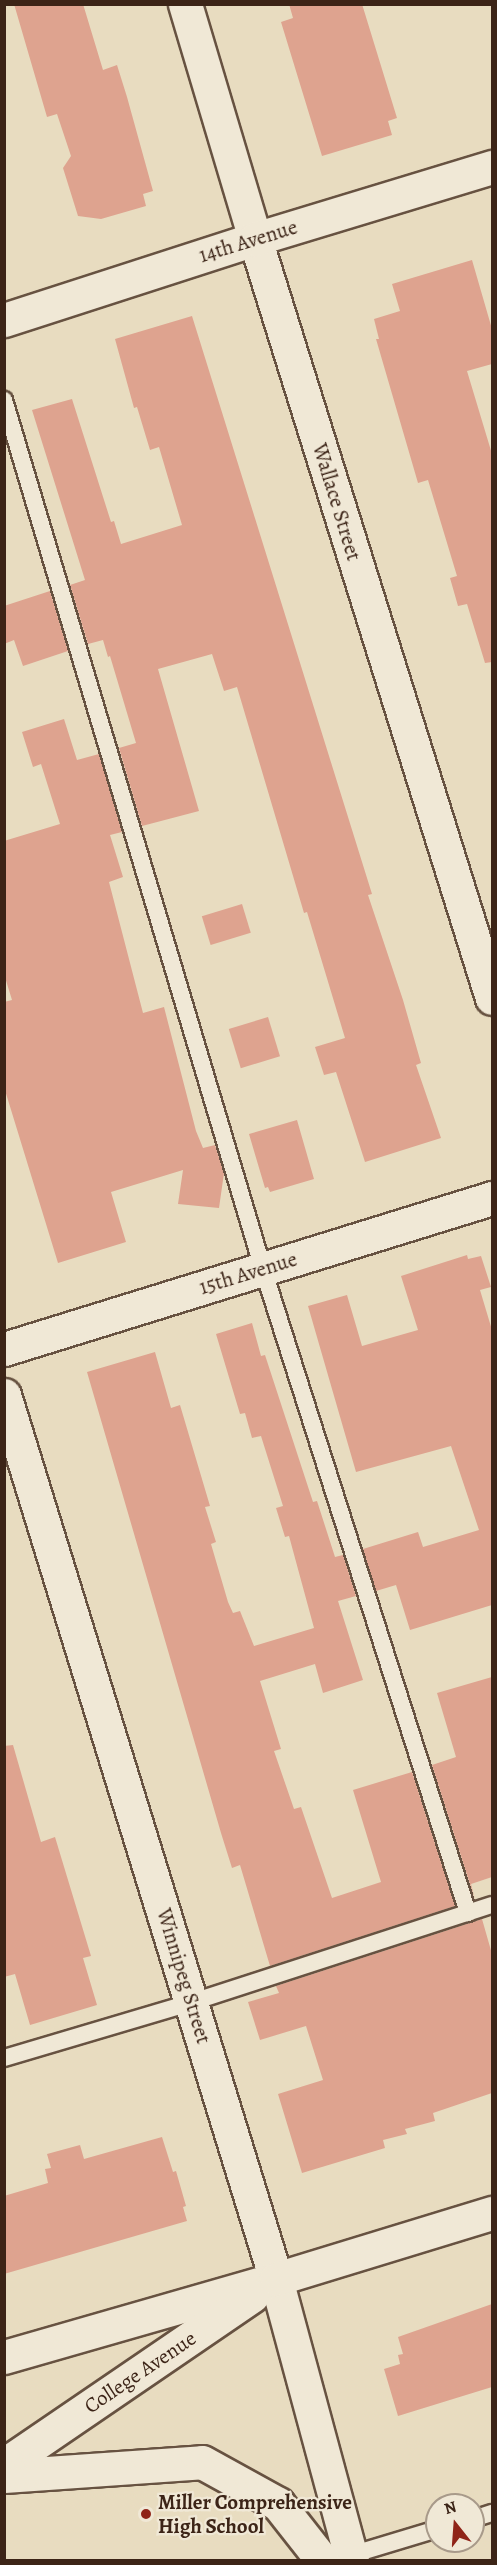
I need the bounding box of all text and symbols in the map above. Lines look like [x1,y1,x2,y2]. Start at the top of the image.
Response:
street label: 14th Avenue [196,214,300,268]
street label: Wallace Street [307,440,367,564]
street label: 15th Avenue [196,1246,300,1300]
street label: Winnipeg Street [151,1905,217,2047]
street label: College Avenue [79,2325,201,2419]
place label: Miller Comprehensive High School [158,2489,352,2539]
north arrow [425,2493,485,2553]
text: N [442,2495,459,2520]
marker: Miller Comprehensive High School [139,2507,153,2521]

